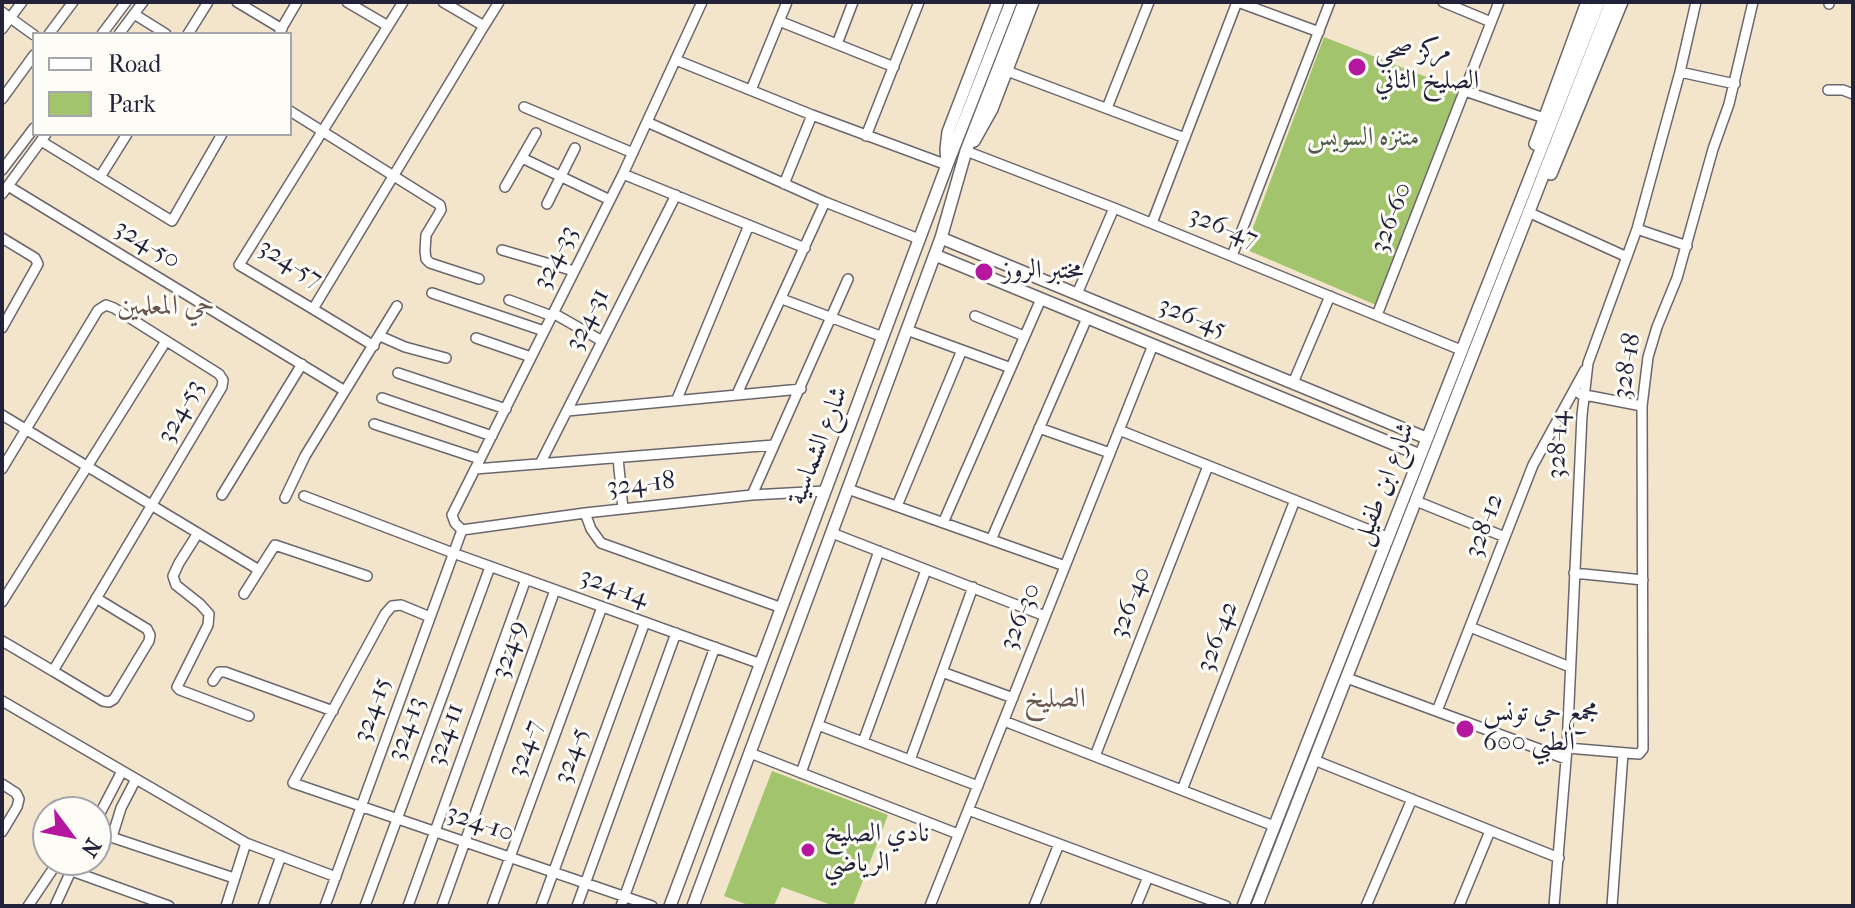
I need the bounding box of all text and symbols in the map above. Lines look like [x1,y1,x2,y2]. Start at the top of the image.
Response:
legend [32,32,292,136]
place label: مركز صحي الصليخ الثاني [1375,36,1479,98]
text: Road [108,50,161,78]
marker: مركز صحي الصليخ الثاني [1346,56,1368,78]
text: Park [108,90,156,118]
park label: متنزه السويس [1307,123,1419,155]
street label: 326-60 [1364,178,1420,258]
street label: 326-47 [1184,200,1262,256]
street label: 324-50 [108,213,186,277]
street label: 324-33 [527,221,585,295]
street label: 324-57 [252,232,328,296]
place label: مختبر الروز [1002,256,1084,288]
marker: مختبر الروز [973,261,995,283]
street label: 324-31 [559,283,617,357]
district label: حي المعلمين [117,290,215,324]
street label: 326-45 [1153,290,1231,346]
street label: 328-18 [1607,331,1649,401]
street label: 324-53 [151,375,211,449]
street label: شارع الشماسية [782,382,856,510]
street label: 328-14 [1542,410,1576,480]
street label: شارع ابن طفيل [1347,418,1423,550]
street label: 324-18 [605,466,677,504]
street label: 328-12 [1459,489,1511,563]
street label: 324-14 [575,561,653,615]
street label: 326-40 [1103,563,1159,643]
street label: 326-30 [993,579,1049,655]
street label: 326-42 [1190,597,1246,677]
street label: 324-9 [485,617,535,683]
street label: 324-15 [347,673,399,747]
district label: الصليخ [1024,683,1086,717]
street label: 324-13 [381,693,433,765]
place label: مجمع حي تونس الطبي 600 [1483,698,1599,760]
street label: 324-11 [420,699,472,771]
street label: 324-7 [501,716,551,782]
marker: مجمع حي تونس الطبي 600 [1454,718,1476,740]
street label: 324-5 [548,724,596,788]
north arrow [32,796,112,876]
street label: 324-10 [442,798,518,850]
place label: نادي الصليخ الرياضي [824,819,929,880]
text: N [75,834,106,862]
marker: نادي الصليخ الرياضي [799,841,817,859]

